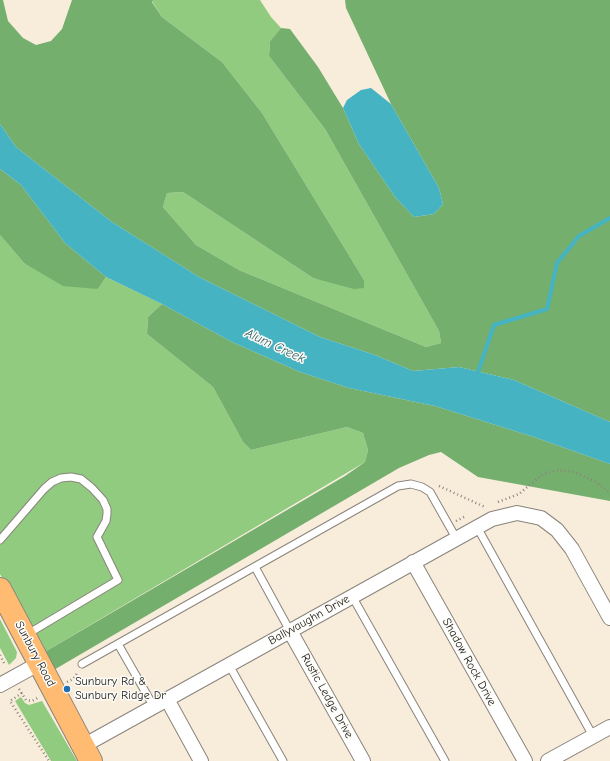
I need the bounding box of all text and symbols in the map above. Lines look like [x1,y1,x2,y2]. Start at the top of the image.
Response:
water label: Alum Creek [242,325,308,367]
street label: Ballyvaughn Drive [266,592,352,648]
street label: Shadow Rock Drive [439,616,499,708]
street label: Sunbury Road [12,619,58,689]
street label: Rustic Ledge Drive [298,651,356,741]
place label: Sunbury Rd & Sunbury Ridge Dr [75,675,166,703]
marker: Sunbury Rd & Sunbury Ridge Dr [62,684,72,694]

